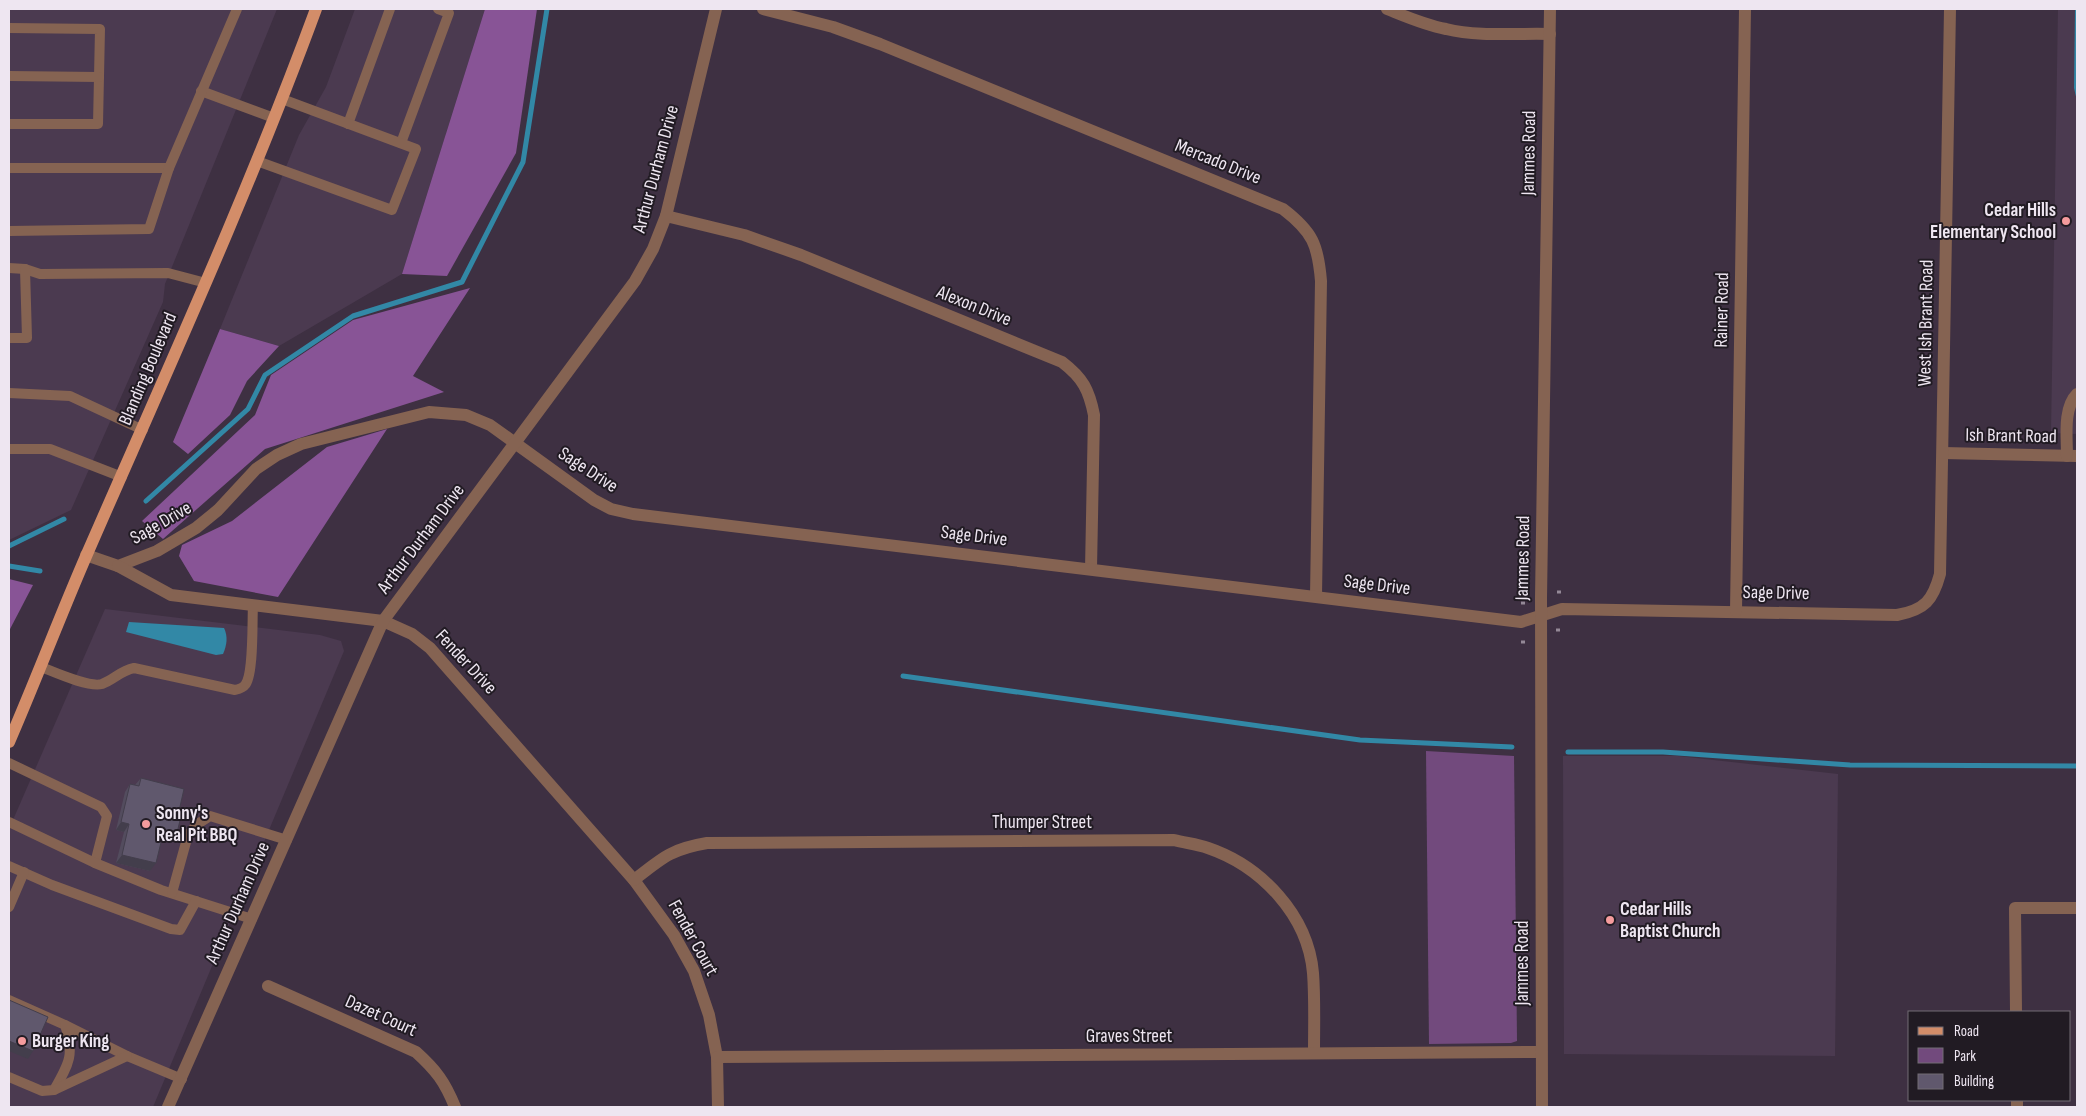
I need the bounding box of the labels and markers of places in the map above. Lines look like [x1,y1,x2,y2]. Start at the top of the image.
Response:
place label: Cedar Hills Elementary School [1930,199,2056,244]
marker: Cedar Hills Elementary School [2060,215,2072,227]
place label: Sonny's Real Pit BBQ [156,802,238,847]
marker: Sonny's Real Pit BBQ [140,818,152,830]
place label: Cedar Hills Baptist Church [1620,898,1720,943]
marker: Cedar Hills Baptist Church [1604,914,1616,926]
place label: Burger King [32,1030,109,1053]
marker: Burger King [16,1035,28,1047]

